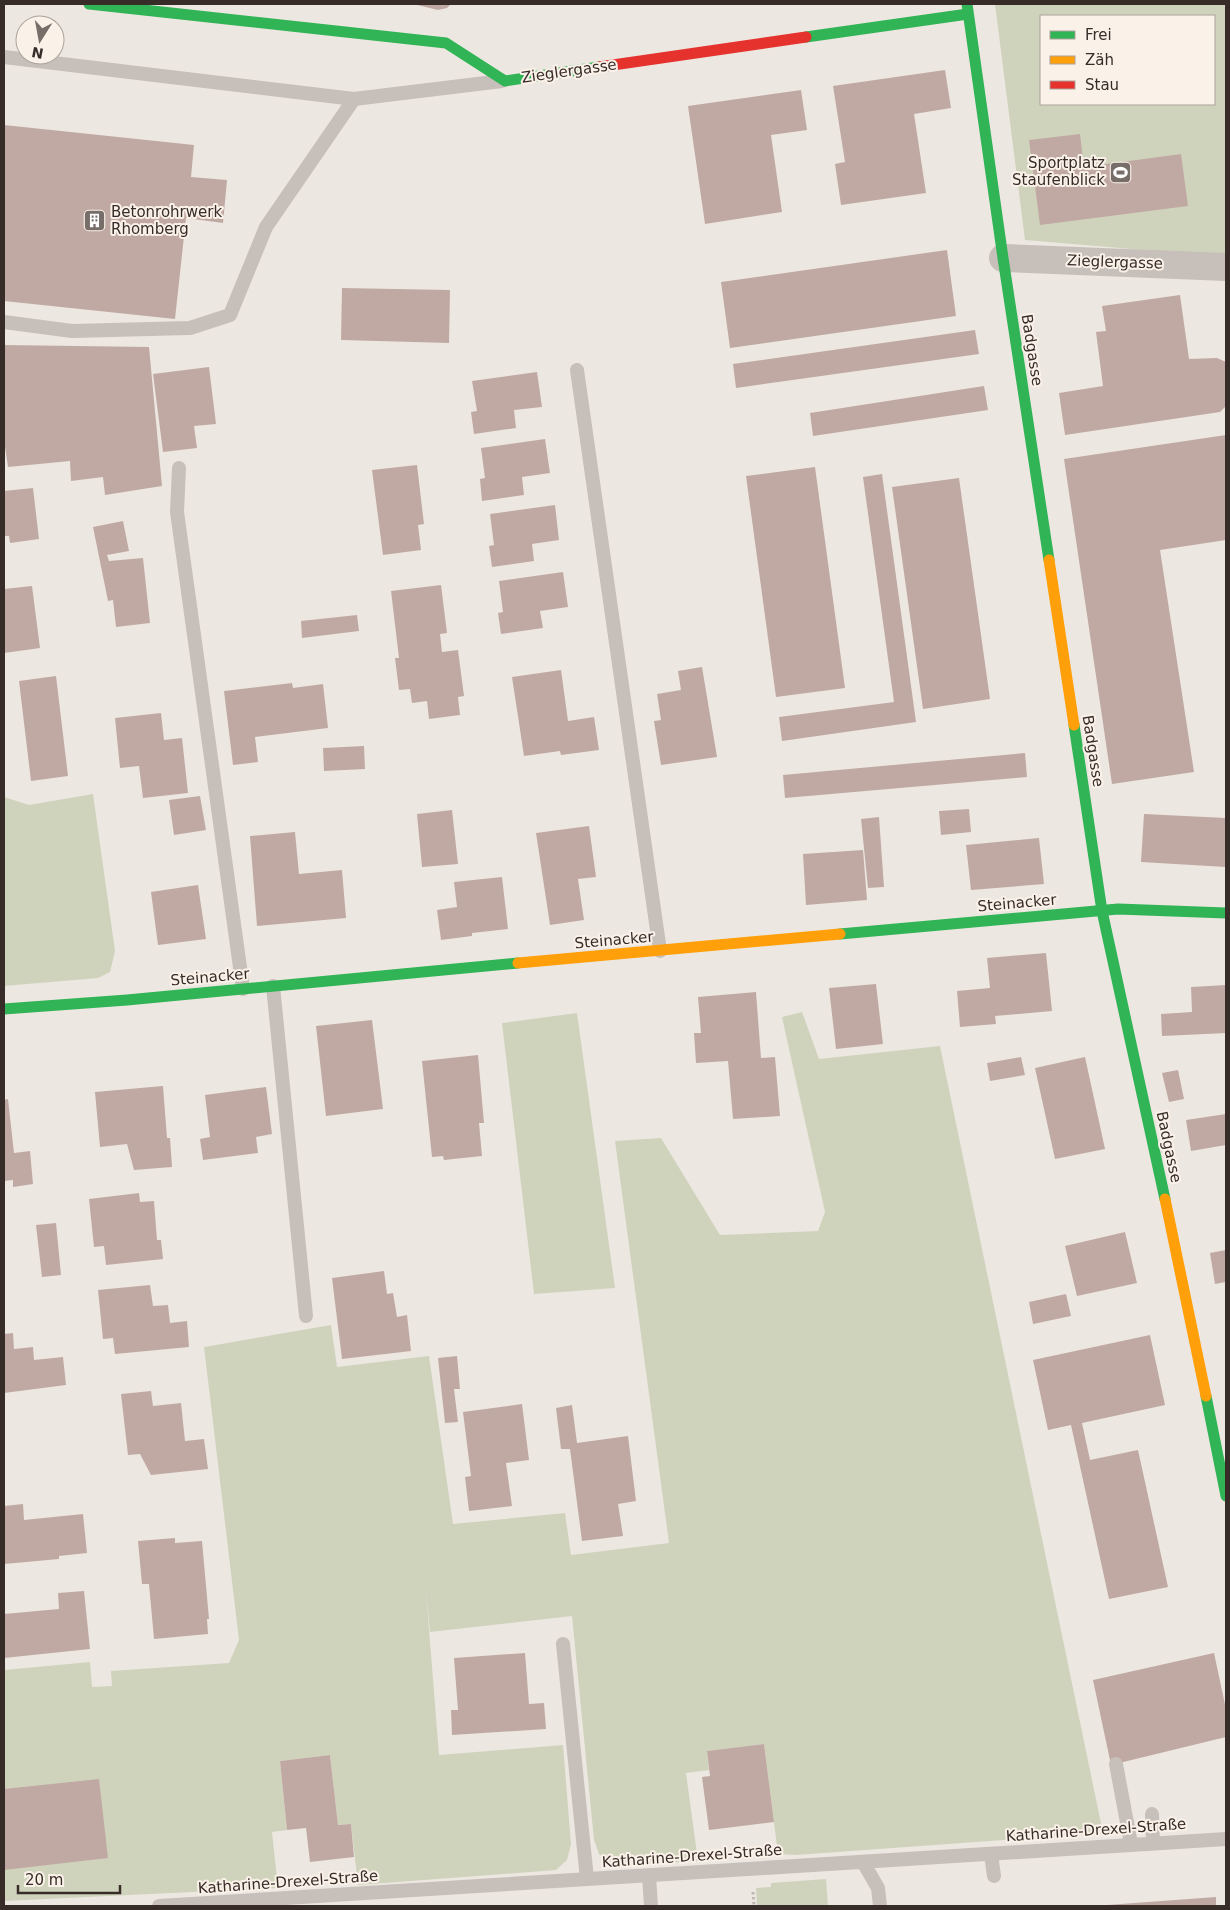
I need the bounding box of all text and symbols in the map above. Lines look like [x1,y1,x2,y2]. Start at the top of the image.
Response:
north arrow [15,15,65,65]
legend [1040,15,1215,105]
text: Frei [1085,26,1112,44]
text: N [30,44,45,62]
text: Zäh [1085,51,1114,69]
street label: Zieglergasse [520,55,618,87]
text: Stau [1085,76,1119,94]
place label: Sportplatz Staufenblick [1012,154,1105,189]
sports icon: Sportplatz Staufenblick [1109,160,1133,184]
place label: Betonrohrwerk Rhomberg [111,203,222,238]
building icon: Betonrohrwerk Rhomberg [83,209,107,233]
street label: Zieglergasse [1067,251,1163,273]
street label: Badgasse [1017,313,1047,387]
street label: Badgasse [1078,714,1108,788]
street label: Steinacker [977,891,1058,915]
street label: Steinacker [574,928,655,952]
street label: Steinacker [170,965,251,989]
street label: Badgasse [1153,1110,1185,1184]
street label: Katharine-Drexel-Straße [1005,1815,1187,1845]
street label: Katharine-Drexel-Straße [601,1841,783,1871]
scale bar [18,1862,120,1894]
street label: Katharine-Drexel-Straße [197,1867,379,1897]
text: 20 m [25,1871,63,1889]

